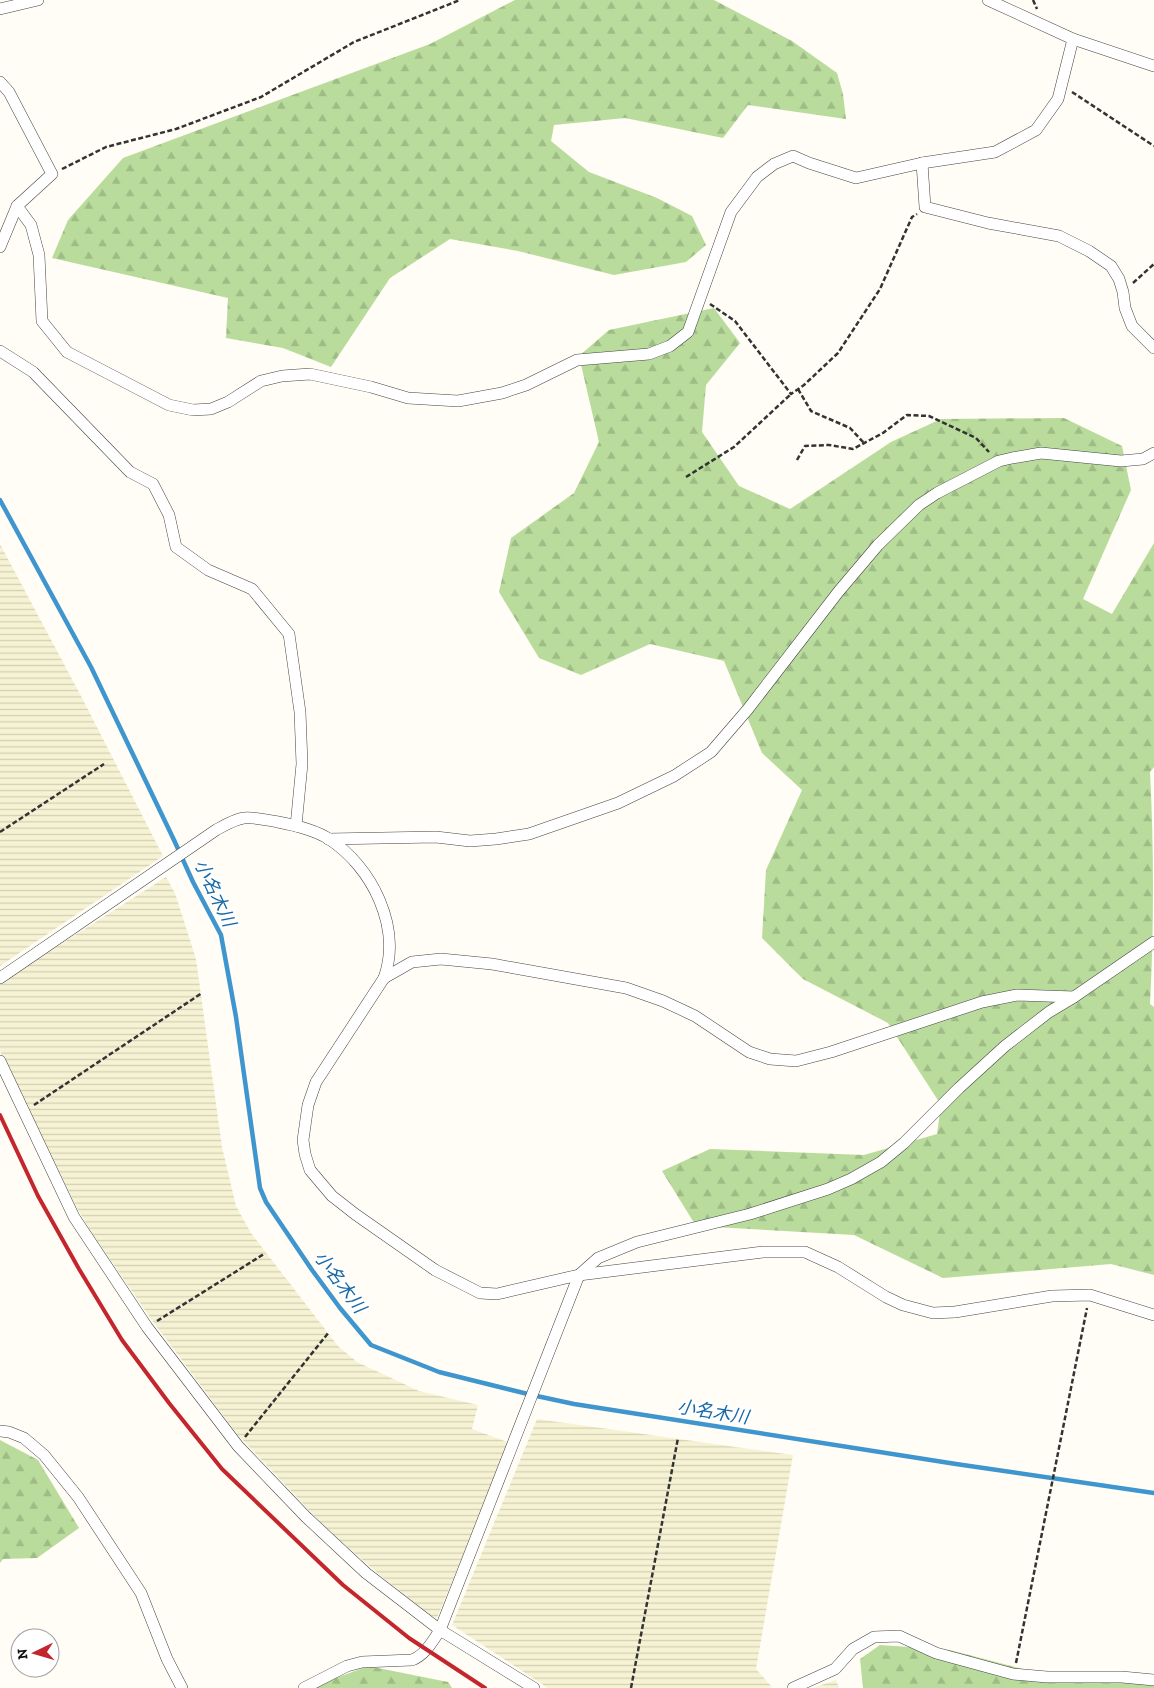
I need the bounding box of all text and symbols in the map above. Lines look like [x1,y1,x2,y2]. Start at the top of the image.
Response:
water label: 小名木川 [190,856,241,932]
water label: 小名木川 [310,1247,372,1319]
water label: 小名木川 [676,1396,752,1429]
north arrow [10,1628,60,1678]
text: N [14,1648,31,1660]

